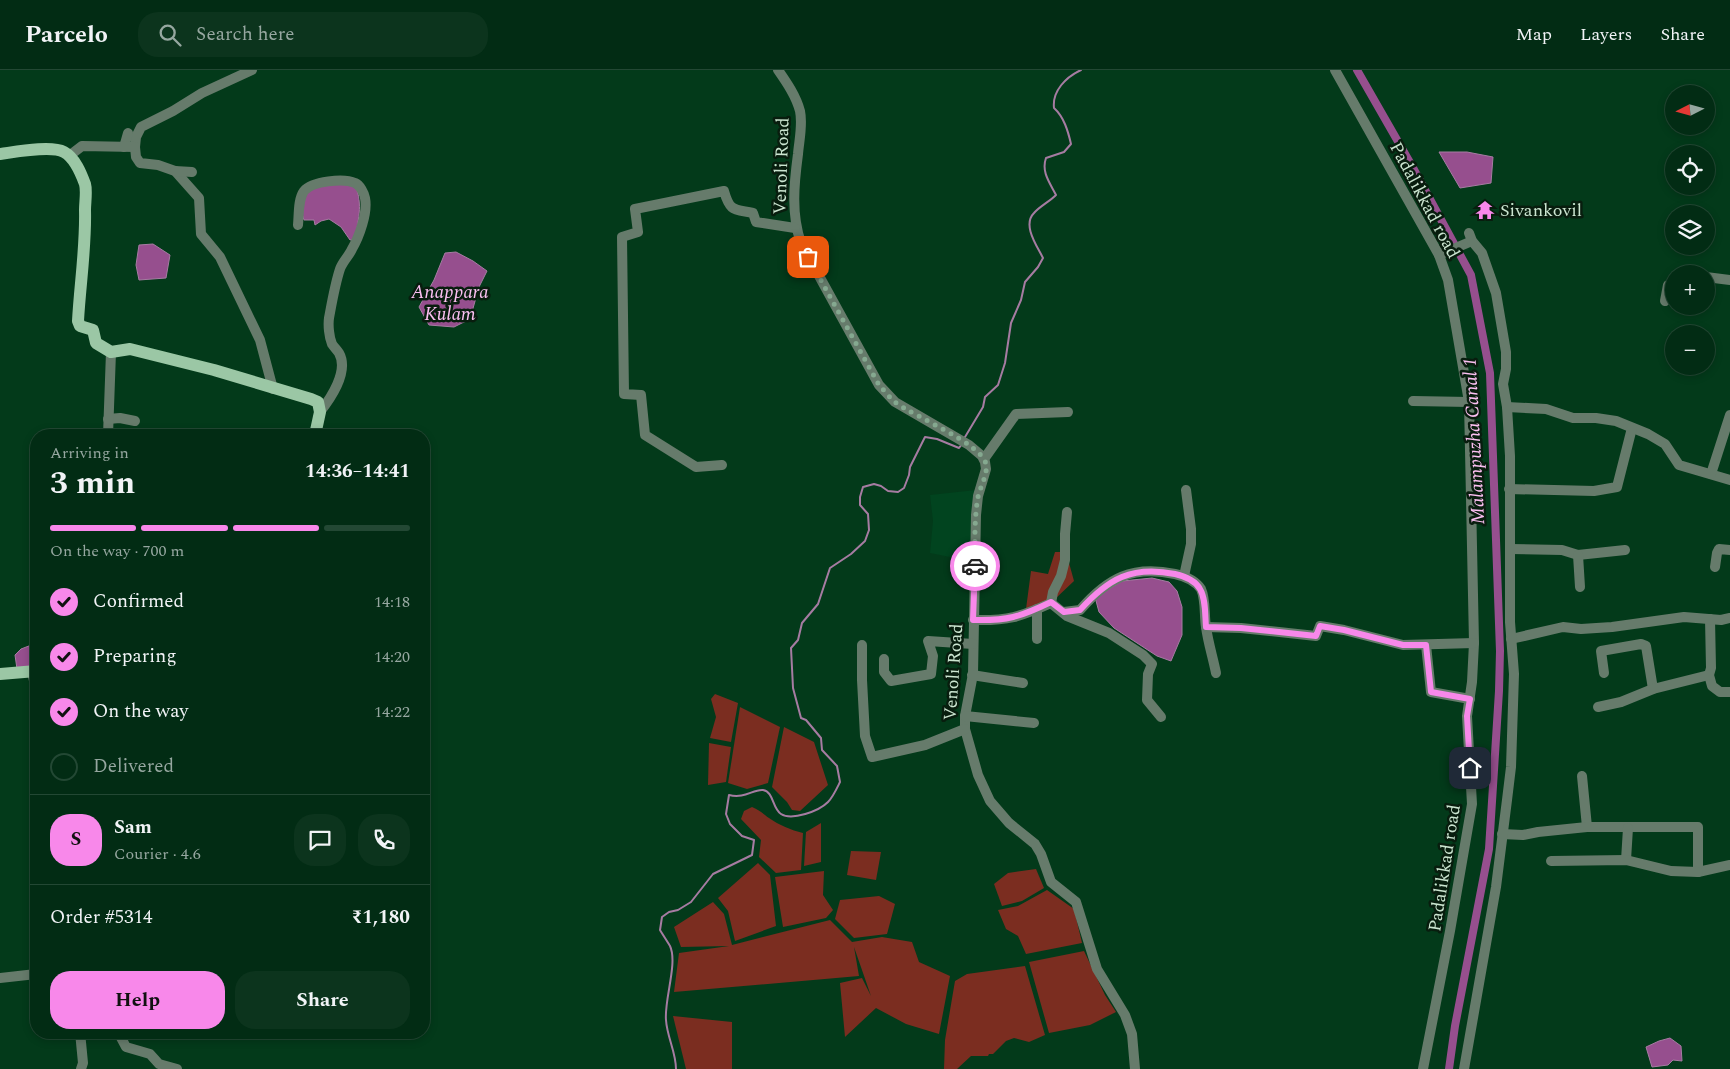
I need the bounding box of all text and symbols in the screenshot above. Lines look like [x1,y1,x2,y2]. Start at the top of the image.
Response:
search box [138,12,488,57]
text: Parcelo [25,17,108,53]
text: Search here [196,20,294,49]
icon: search [156,21,184,49]
text: Map [1516,21,1552,48]
text: Layers [1580,21,1632,48]
text: Share [1660,21,1705,48]
north arrow [1665,85,1715,135]
map controls [1665,85,1715,375]
street label: Venoli Road [766,117,797,215]
street label: Padalikkad road [1382,137,1467,263]
button: locate [1665,145,1715,195]
place label: Sivankovil [1500,197,1582,224]
temple icon: Sivankovil [1474,199,1496,221]
button: layers [1665,205,1715,255]
pin [787,236,829,278]
icon: bag [794,243,822,271]
button: + [1665,265,1715,315]
water label: Anappara Kulam [410,278,489,329]
button: − [1665,325,1715,375]
water label: Malampuzha Canal 1 [1456,357,1493,525]
text: Arriving in [50,441,129,465]
text: 14:36–14:41 [305,457,410,486]
text: 3 min [50,459,135,508]
text: On the way · 700 m [50,539,184,563]
courier [950,541,1000,591]
icon: car [961,552,989,580]
text: Confirmed [93,587,184,616]
icon: check [50,588,78,616]
text: 14:18 [374,590,410,614]
street label: Venoli Road [937,623,970,722]
text: Preparing [93,642,177,671]
icon: check [50,643,78,671]
text: 14:20 [374,645,410,669]
text: On the way [93,697,189,726]
icon: check [50,698,78,726]
text: 14:22 [374,700,410,724]
pin [1449,747,1491,789]
text: Delivered [93,752,174,781]
icon: home [1456,754,1484,782]
street label: Padalikkad road [1421,803,1468,934]
text: Sam [114,813,152,842]
button: chat [294,814,346,866]
button: phone [358,814,410,866]
text: S [71,825,81,854]
text: Courier · 4.6 [114,842,201,866]
text: Order #5314 [50,903,153,932]
text: ₹1,180 [352,903,410,932]
button: Help [50,971,225,1029]
button: Share [235,971,410,1029]

